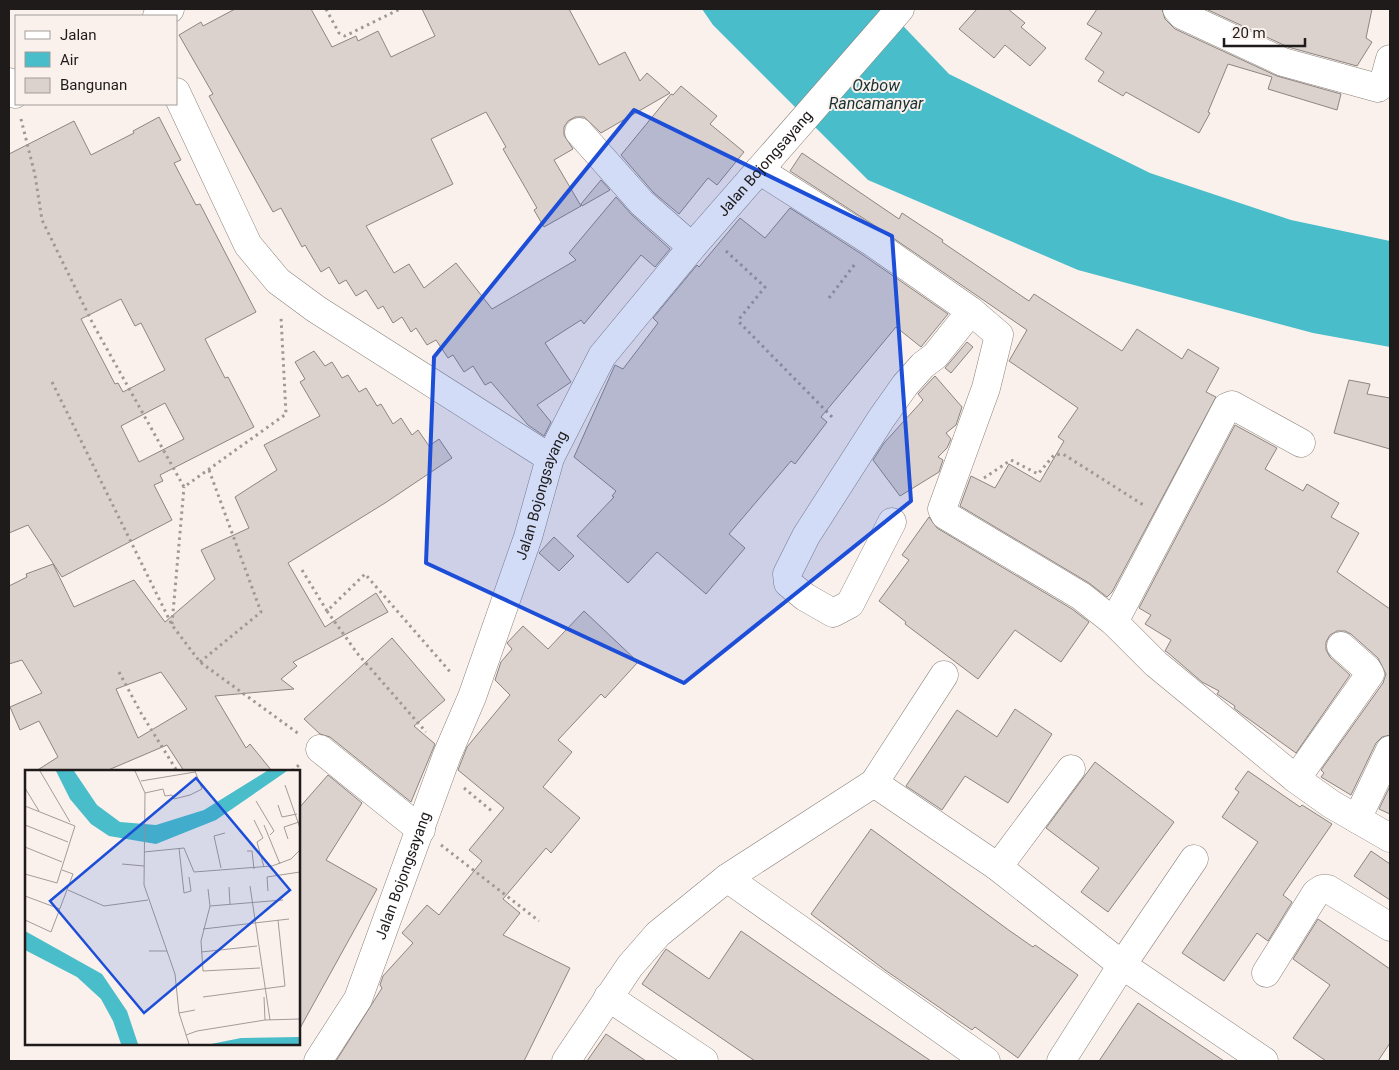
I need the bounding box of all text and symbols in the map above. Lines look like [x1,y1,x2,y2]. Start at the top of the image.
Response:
legend [15,15,178,105]
scale bar [1224,15,1305,47]
text: 20 m [1232,24,1266,42]
text: Jalan [60,26,97,44]
text: Air [60,51,79,69]
text: Bangunan [60,76,127,94]
water label: Oxbow Rancamanyar [829,76,924,113]
street label: Jalan Bojongsayang [714,107,816,220]
street label: Jalan Bojongsayang [512,428,571,562]
inset map [25,770,300,1045]
street label: Jalan Bojongsayang [371,809,435,942]

